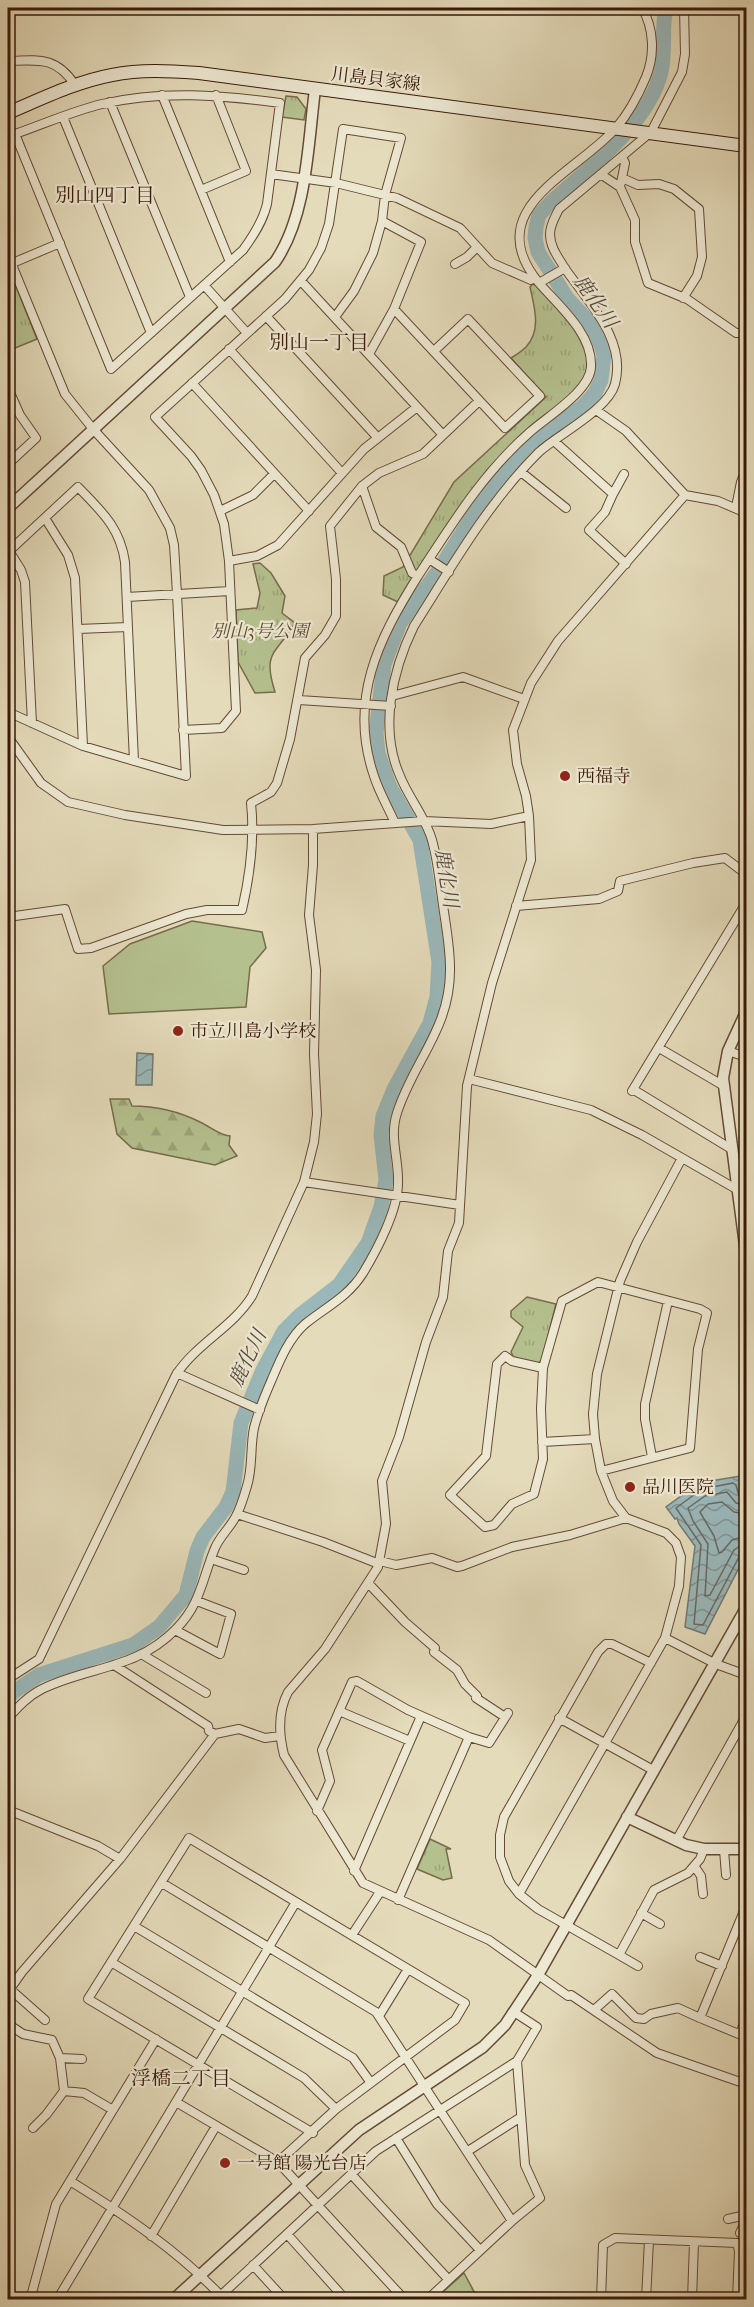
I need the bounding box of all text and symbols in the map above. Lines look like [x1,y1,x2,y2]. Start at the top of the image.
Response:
street label: 川島貝家線 [330,64,422,95]
district label: 別山四丁目 [55,184,155,207]
water label: 鹿化川 [569,270,623,334]
district label: 別山一丁目 [269,331,369,354]
park label: 別山3号公園 [211,621,312,642]
place label: 西福寺 [577,766,631,787]
marker: 西福寺 [558,769,572,783]
water label: 鹿化川 [430,847,463,911]
place label: 市立川島小学校 [190,1021,316,1042]
marker: 市立川島小学校 [171,1024,185,1038]
water label: 鹿化川 [224,1324,272,1390]
place label: 品川医院 [642,1477,714,1498]
marker: 品川医院 [623,1480,637,1494]
district label: 浮橋二丁目 [131,2067,231,2090]
place label: 一号館 陽光台店 [237,2153,367,2174]
marker: 一号館 陽光台店 [218,2156,232,2170]

